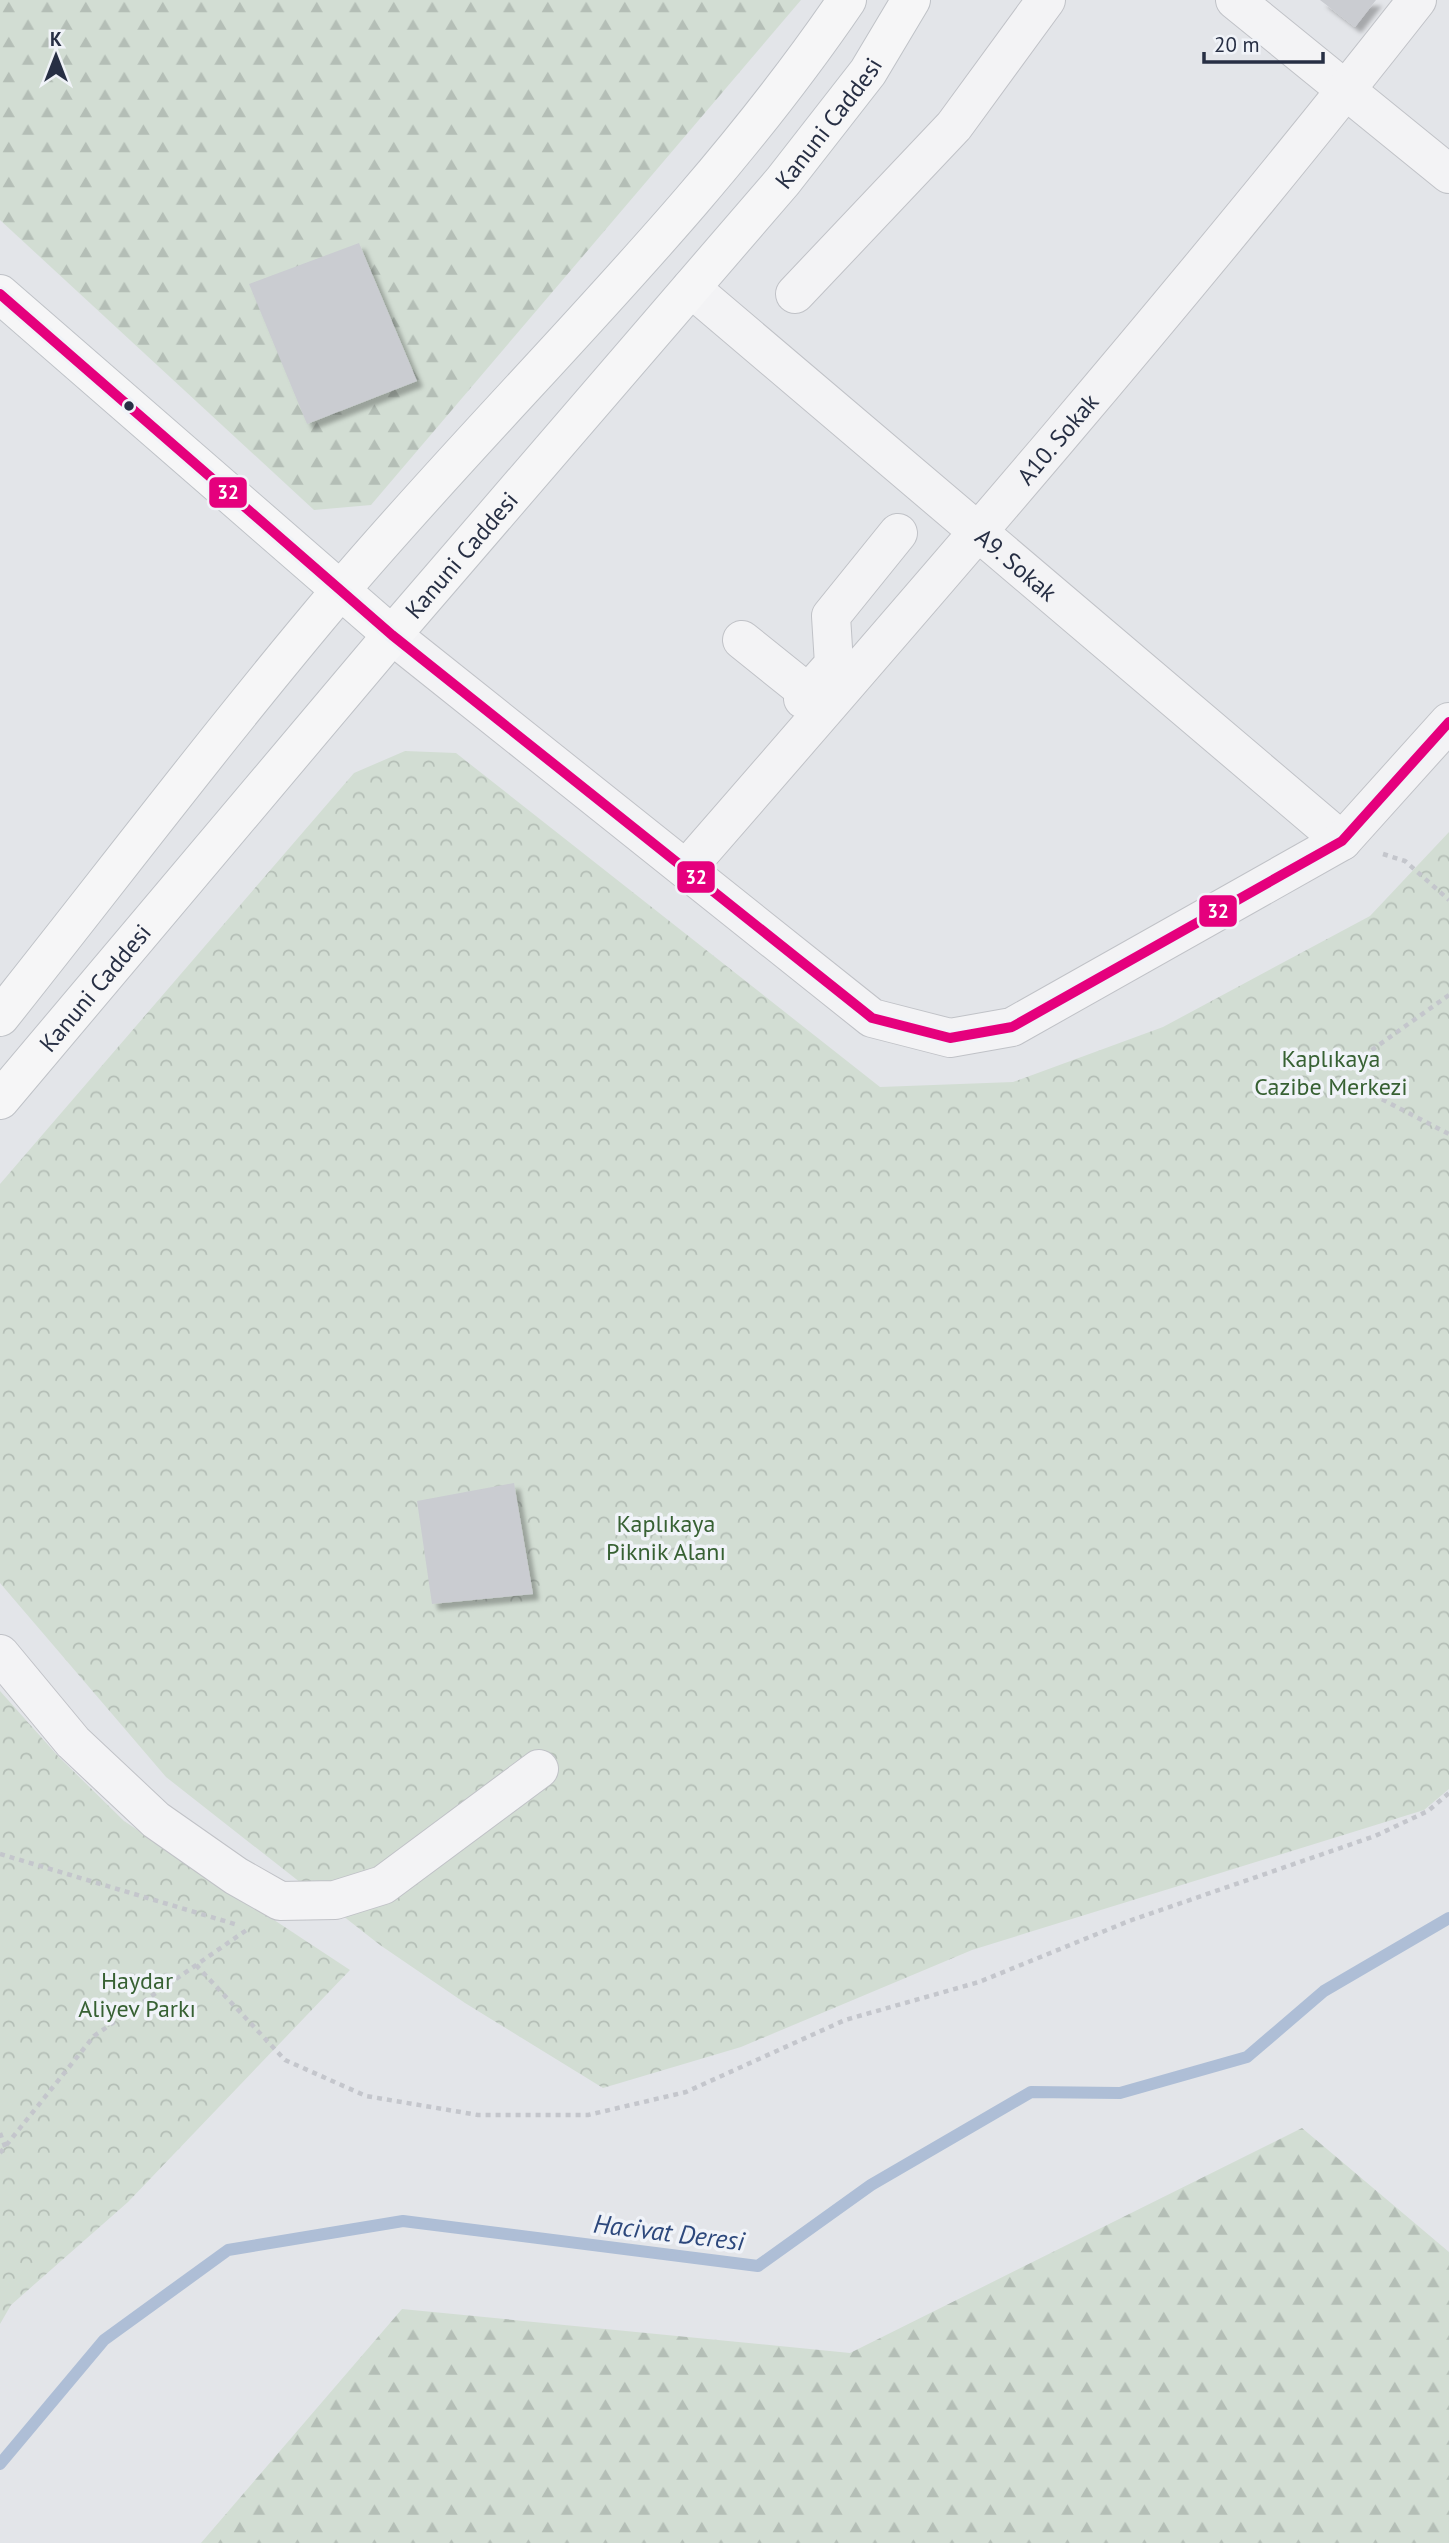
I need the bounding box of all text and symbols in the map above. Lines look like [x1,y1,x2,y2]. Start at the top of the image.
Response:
north arrow [21,21,91,91]
scale bar [1204,21,1323,65]
text: K [50,27,62,51]
text: 20 m [1214,31,1260,58]
street label: Kanuni Caddesi [768,52,889,195]
street label: A10. Sokak [1010,386,1105,491]
unlabelled marker [122,399,136,413]
line badge: 32 [208,476,248,509]
text: 32 [217,480,239,504]
street label: Kanuni Caddesi [398,485,524,625]
street label: A9. Sokak [969,521,1064,608]
line badge: 32 [676,860,716,894]
text: 32 [685,865,707,889]
line badge: 32 [1198,894,1238,928]
text: 32 [1207,899,1229,923]
street label: Kanuni Caddesi [32,917,157,1058]
park label: Kaplıkaya Cazibe Merkezi [1254,1043,1408,1102]
park label: Kaplıkaya Piknik Alanı [606,1508,726,1567]
park label: Haydar Aliyev Parkı [78,1965,196,2024]
water label: Hacivat Deresi [592,2206,748,2258]

